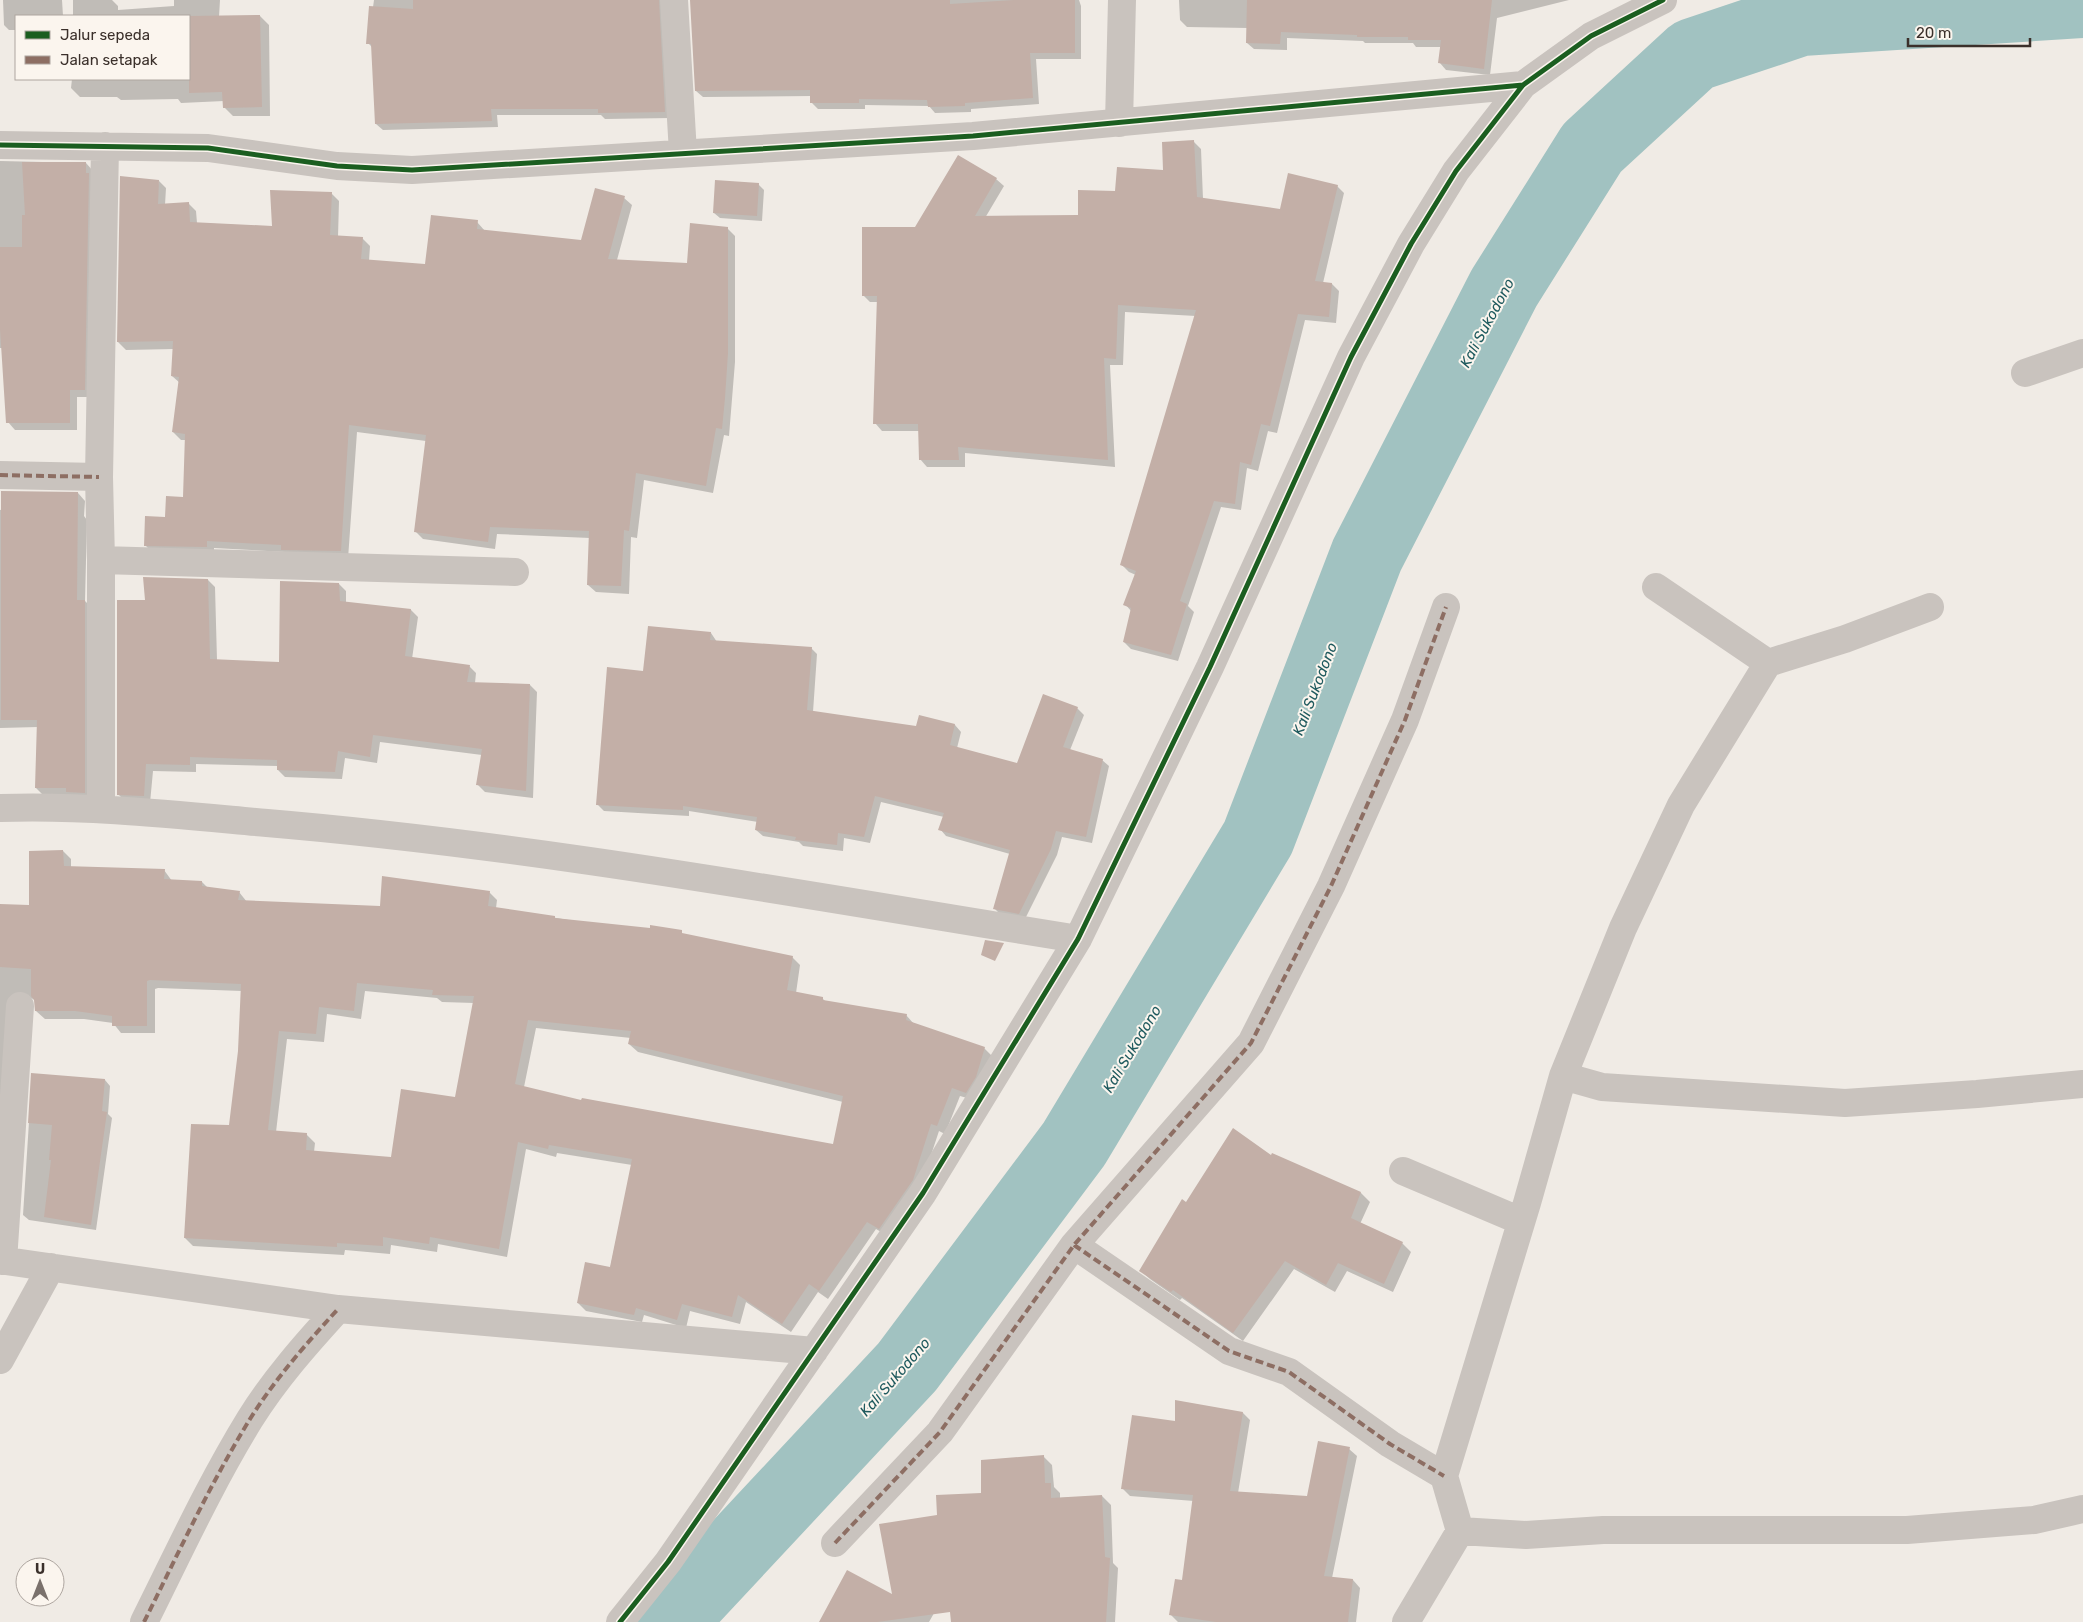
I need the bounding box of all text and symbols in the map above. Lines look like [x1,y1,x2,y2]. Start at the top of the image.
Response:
legend [15,15,190,80]
scale bar [1908,15,2030,47]
text: 20 m [1916,24,1951,42]
text: Jalur sepeda [60,26,150,44]
text: Jalan setapak [60,51,158,69]
water label: Kali Sukodono [1456,275,1518,371]
water label: Kali Sukodono [1289,640,1341,738]
water label: Kali Sukodono [1099,1002,1165,1096]
water label: Kali Sukodono [856,1334,934,1420]
north arrow [15,1557,65,1607]
text: U [35,1561,45,1578]

